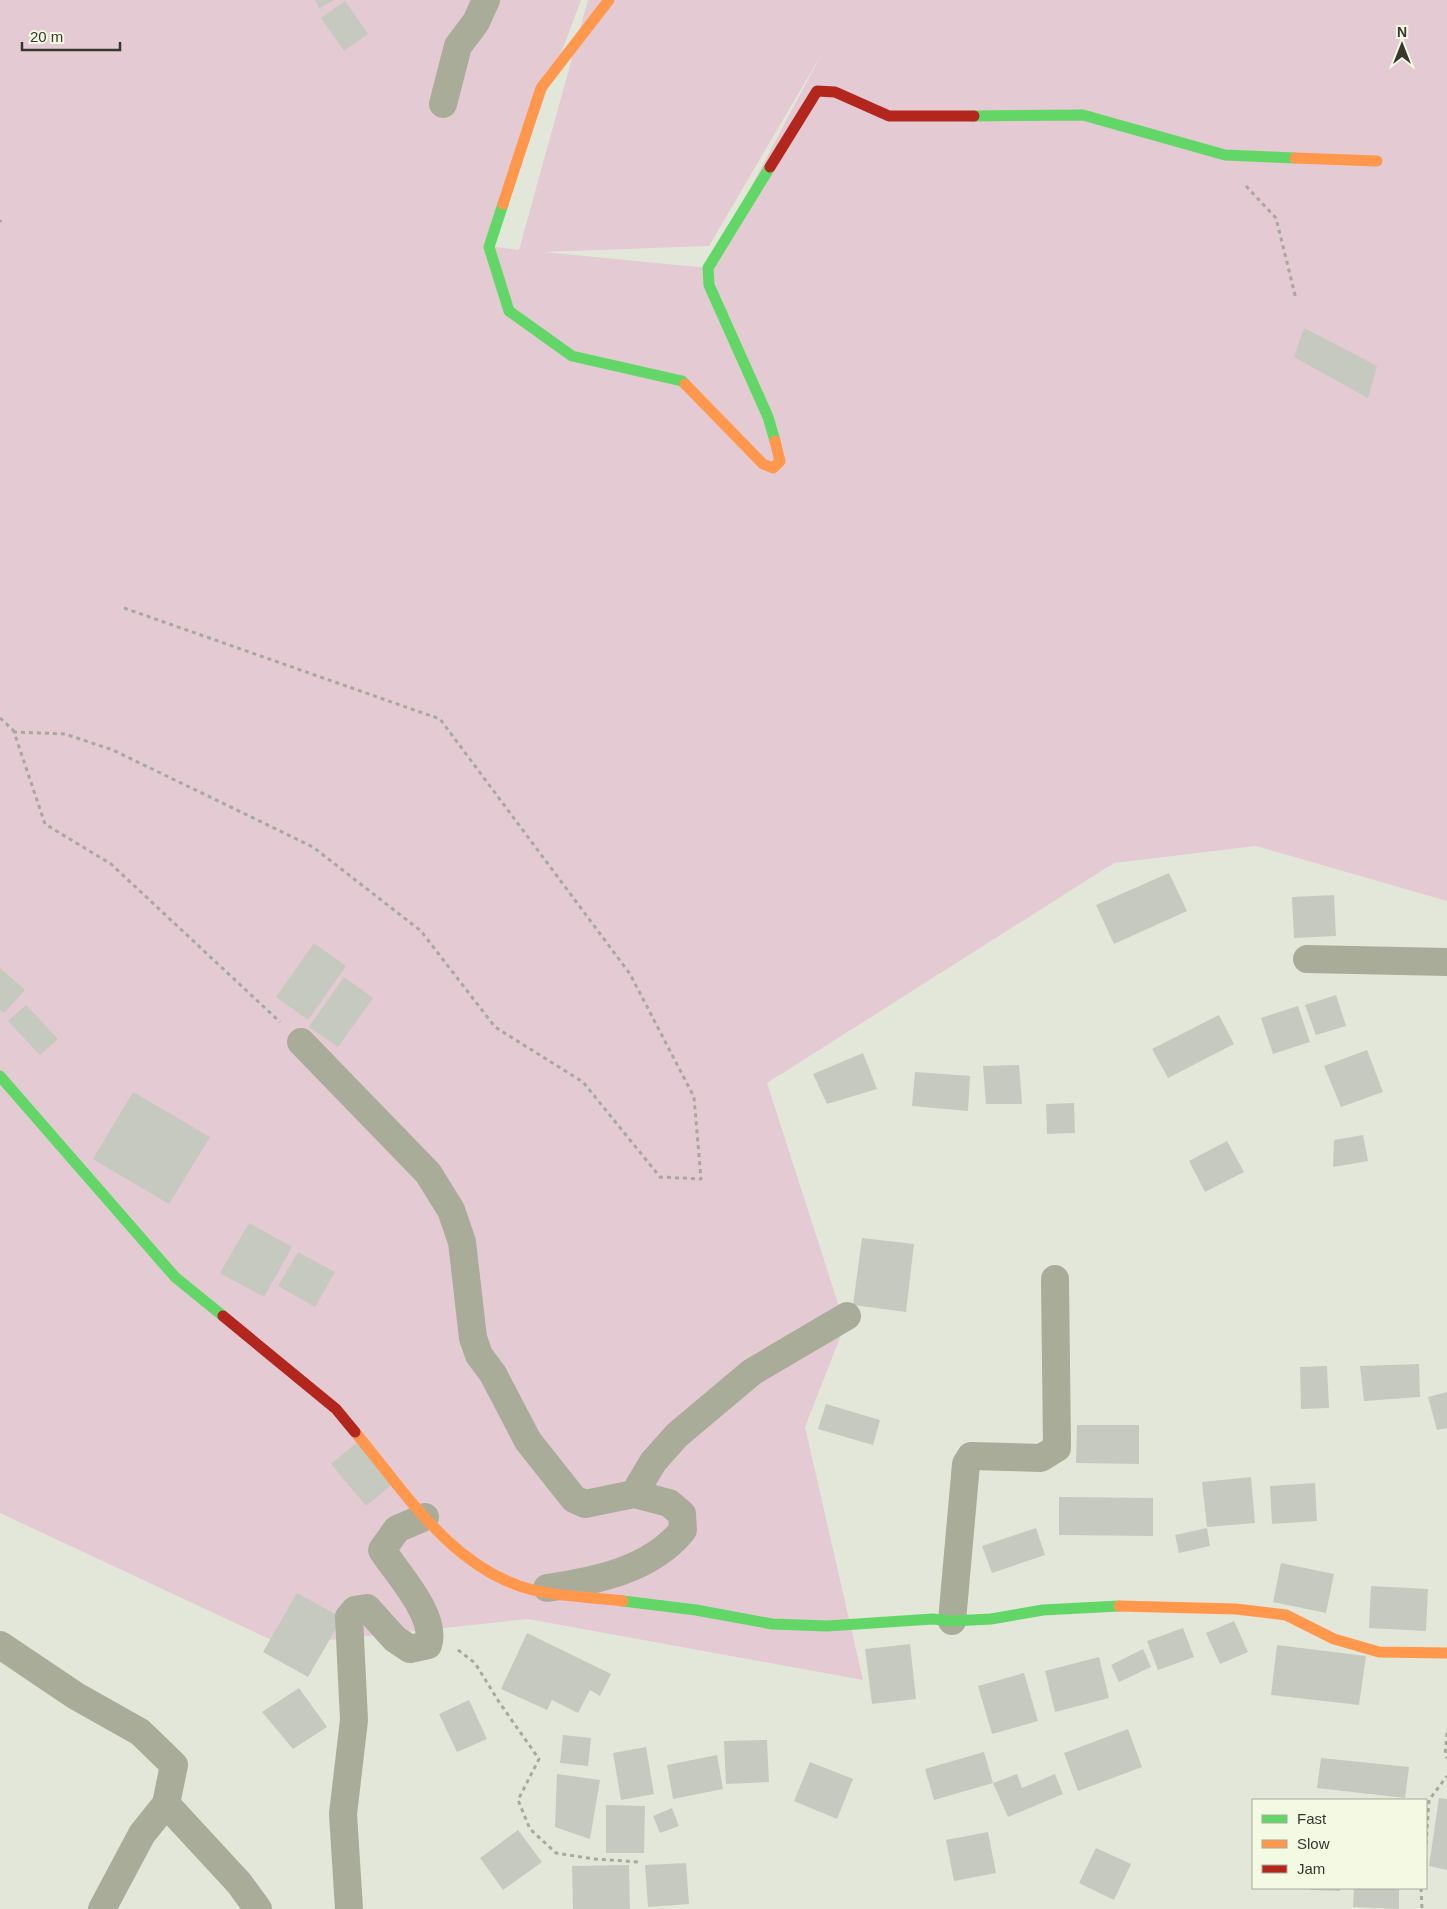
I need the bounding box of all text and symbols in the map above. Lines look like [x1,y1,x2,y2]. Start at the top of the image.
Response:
scale bar [22,20,120,52]
north arrow [1377,20,1427,70]
text: N [1397,24,1407,40]
text: 20 m [30,28,63,45]
legend [1252,1799,1427,1889]
text: Fast [1297,1810,1327,1827]
text: Slow [1297,1835,1330,1852]
text: Jam [1297,1860,1325,1877]

